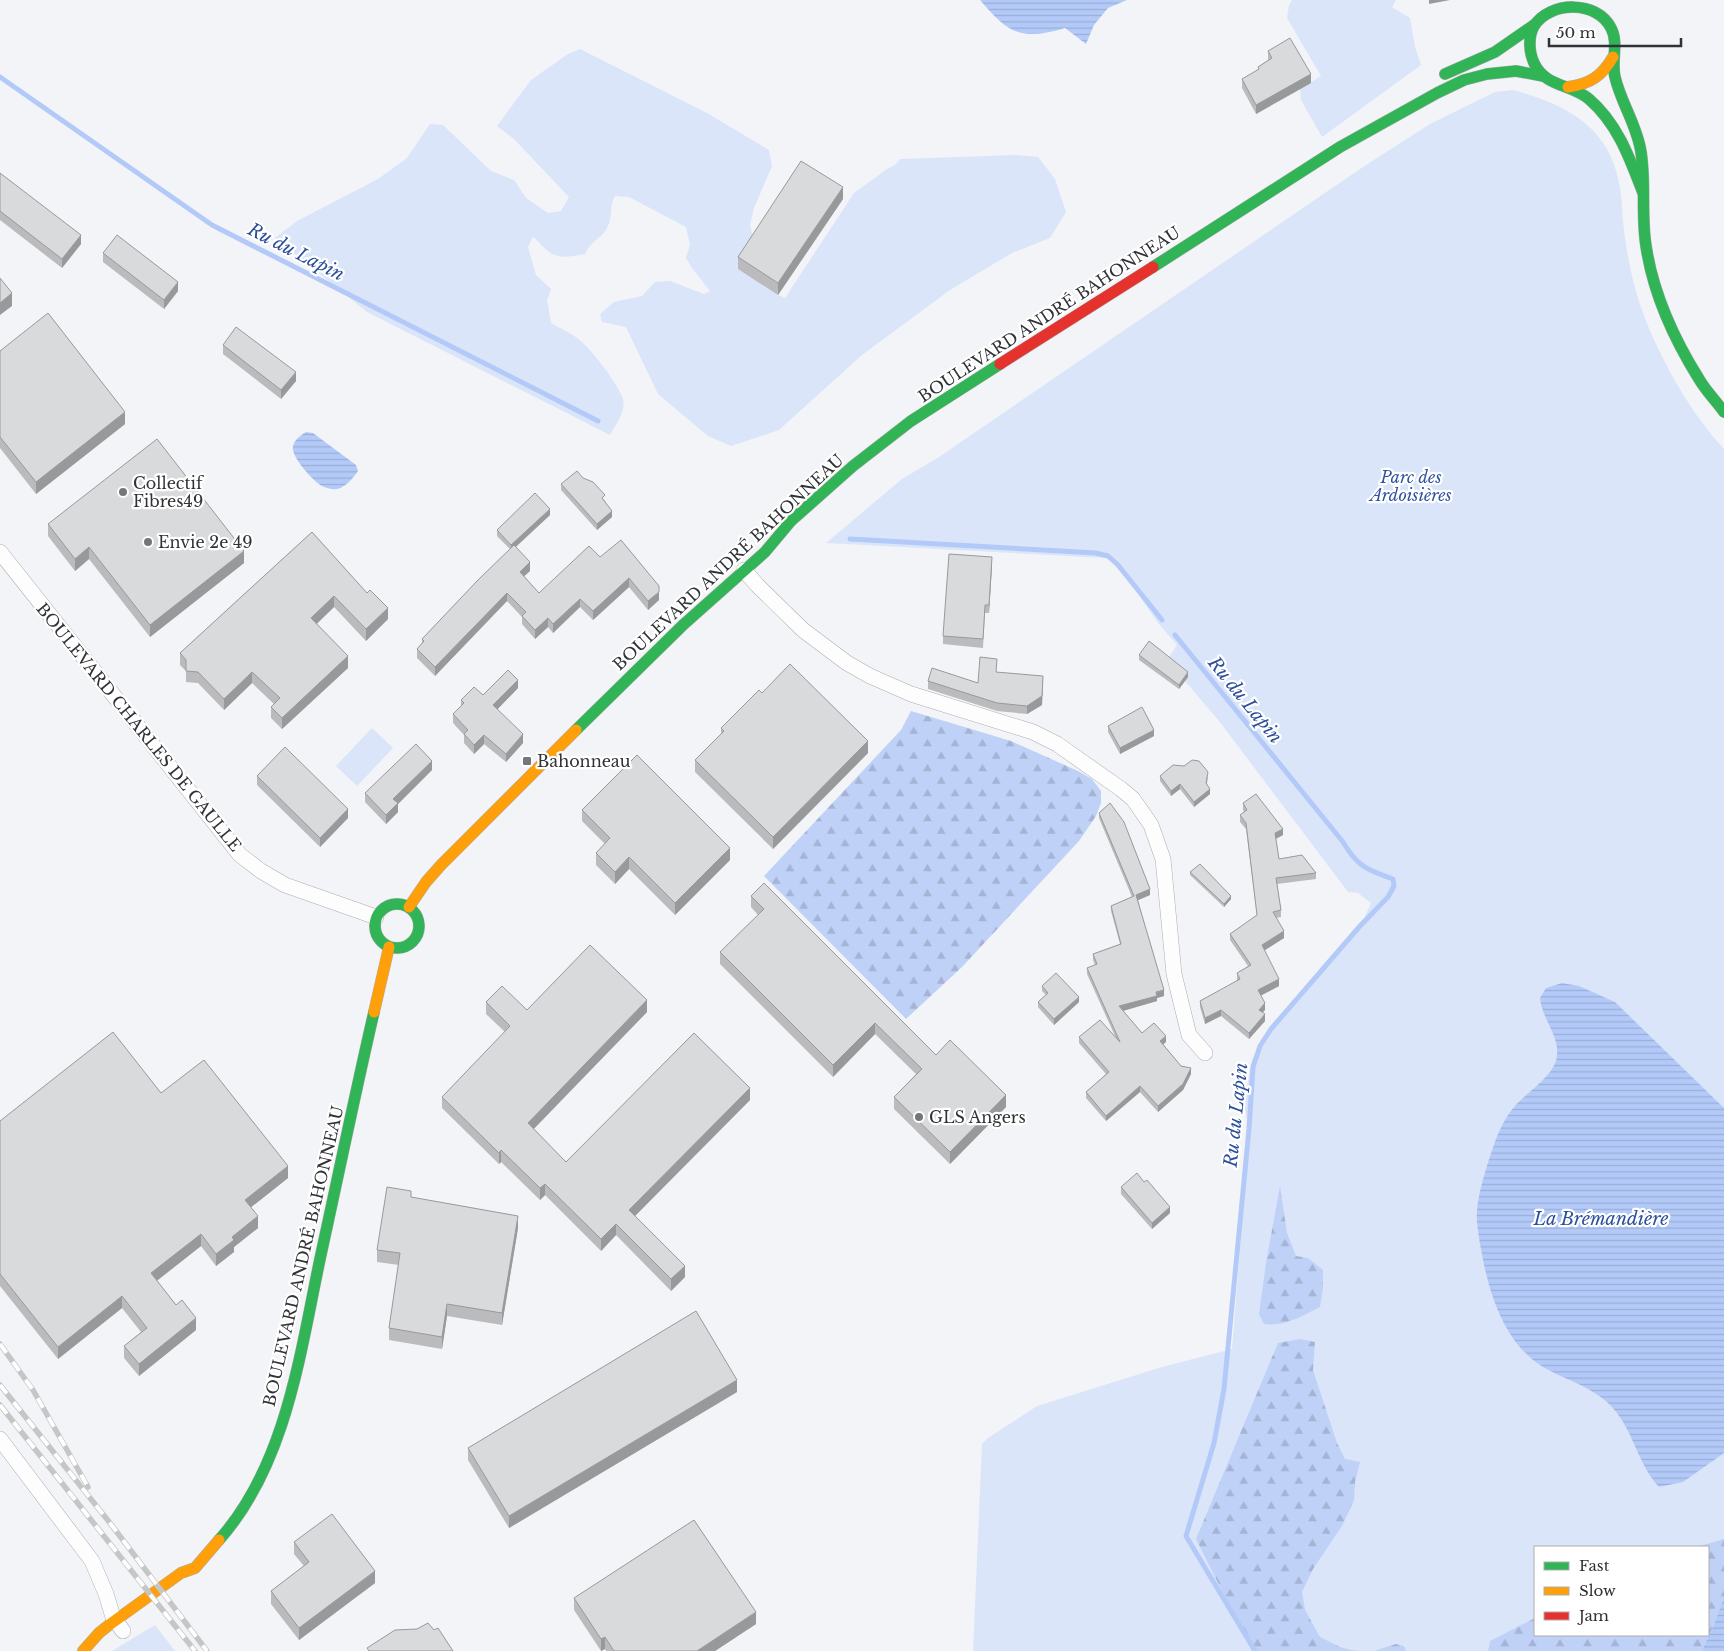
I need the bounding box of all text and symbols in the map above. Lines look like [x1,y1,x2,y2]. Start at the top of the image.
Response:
scale bar [1549,15,1682,47]
text: 50 m [1556,23,1596,42]
water label: Ru du Lapin [243,218,348,286]
street label: BOULEVARD ANDRÉ BAHONNEAU [914,222,1184,406]
street label: BOULEVARD ANDRÉ BAHONNEAU [609,449,848,674]
park label: Parc des Ardoisières [1368,467,1452,505]
place label: Collectif Fibres49 [133,473,205,511]
marker: Collectif Fibres49 [117,486,129,498]
place label: Envie 2e 49 [158,532,253,552]
marker: Envie 2e 49 [142,536,154,548]
street label: BOULEVARD CHARLES DE GAULLE [32,599,246,855]
water label: Ru du Lapin [1203,651,1287,748]
place label: Bahonneau [537,751,631,771]
marker: Bahonneau [521,755,533,767]
water label: Ru du Lapin [1219,1062,1252,1169]
street label: BOULEVARD ANDRÉ BAHONNEAU [259,1103,347,1408]
place label: GLS Angers [929,1107,1026,1127]
marker: GLS Angers [913,1111,925,1123]
water label: La Brémandière [1533,1208,1668,1230]
legend [1534,1546,1709,1636]
text: Fast [1579,1556,1610,1575]
text: Slow [1579,1581,1616,1600]
text: Jam [1577,1606,1609,1625]

